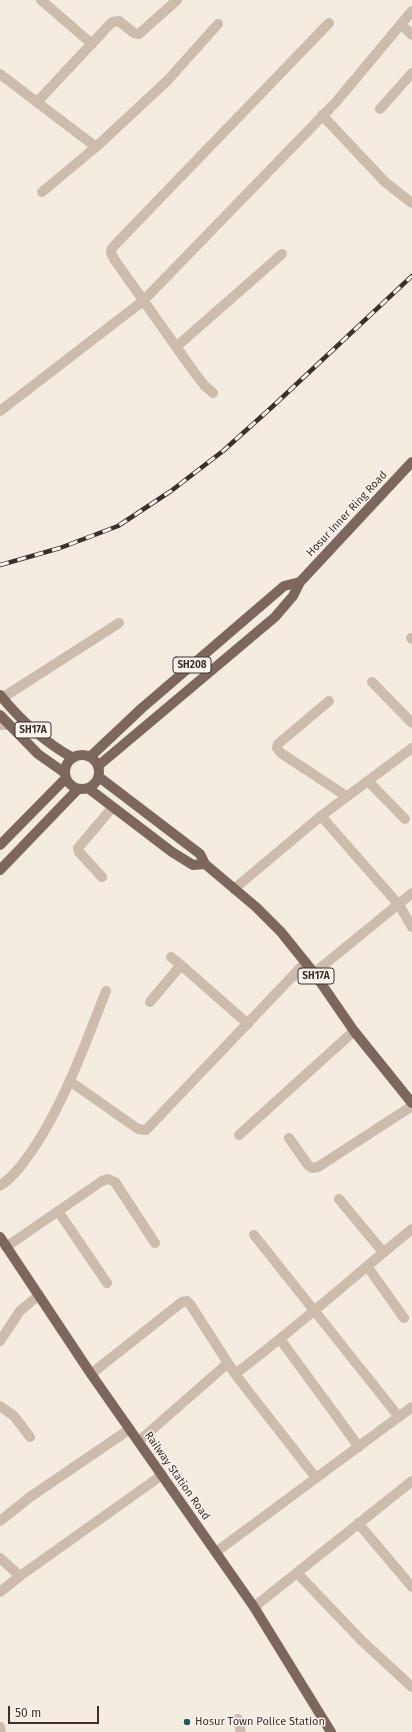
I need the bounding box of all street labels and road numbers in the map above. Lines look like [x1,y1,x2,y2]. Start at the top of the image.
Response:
street label: Hosur Inner Ring Road [304,469,390,559]
road number: SH208 [173,657,211,673]
road number: SH17A [15,722,51,738]
road number: SH17A [298,968,334,984]
street label: Railway Station Road [142,1429,212,1523]

